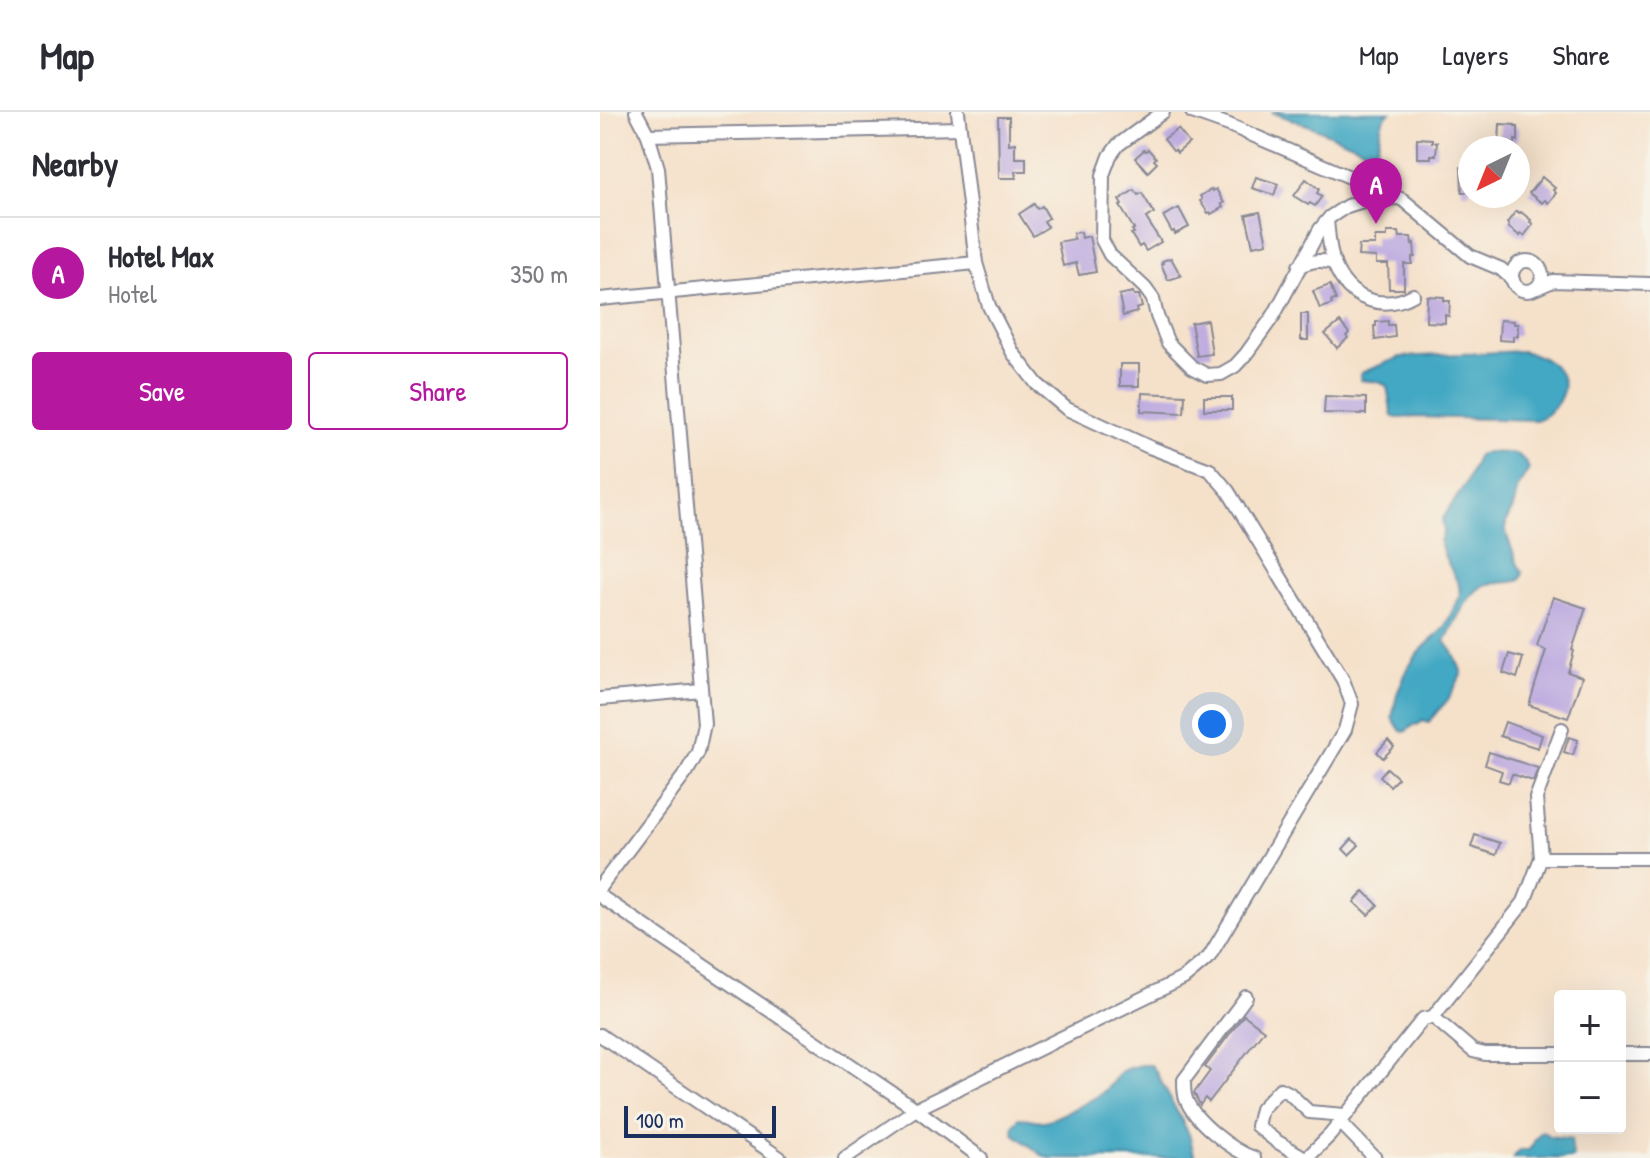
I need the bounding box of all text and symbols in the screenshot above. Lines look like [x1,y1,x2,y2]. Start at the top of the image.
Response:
text: Map [40,29,94,81]
text: Map [1359,36,1399,74]
text: Layers [1443,36,1508,74]
text: Share [1552,36,1610,74]
north arrow [1458,136,1530,208]
text: Nearby [32,141,118,187]
pin: A [1350,158,1402,224]
text: Hotel Max [108,236,214,276]
text: A [52,256,64,291]
text: 350 m [510,256,568,291]
text: Hotel [108,276,157,311]
button: Save [32,352,292,430]
button: Share [308,352,568,430]
your location [1192,704,1232,744]
map controls [1554,990,1626,1134]
button: + [1554,990,1626,1062]
button: − [1554,1062,1626,1134]
scale bar [624,1102,776,1138]
text: 100 m [636,1105,684,1135]

